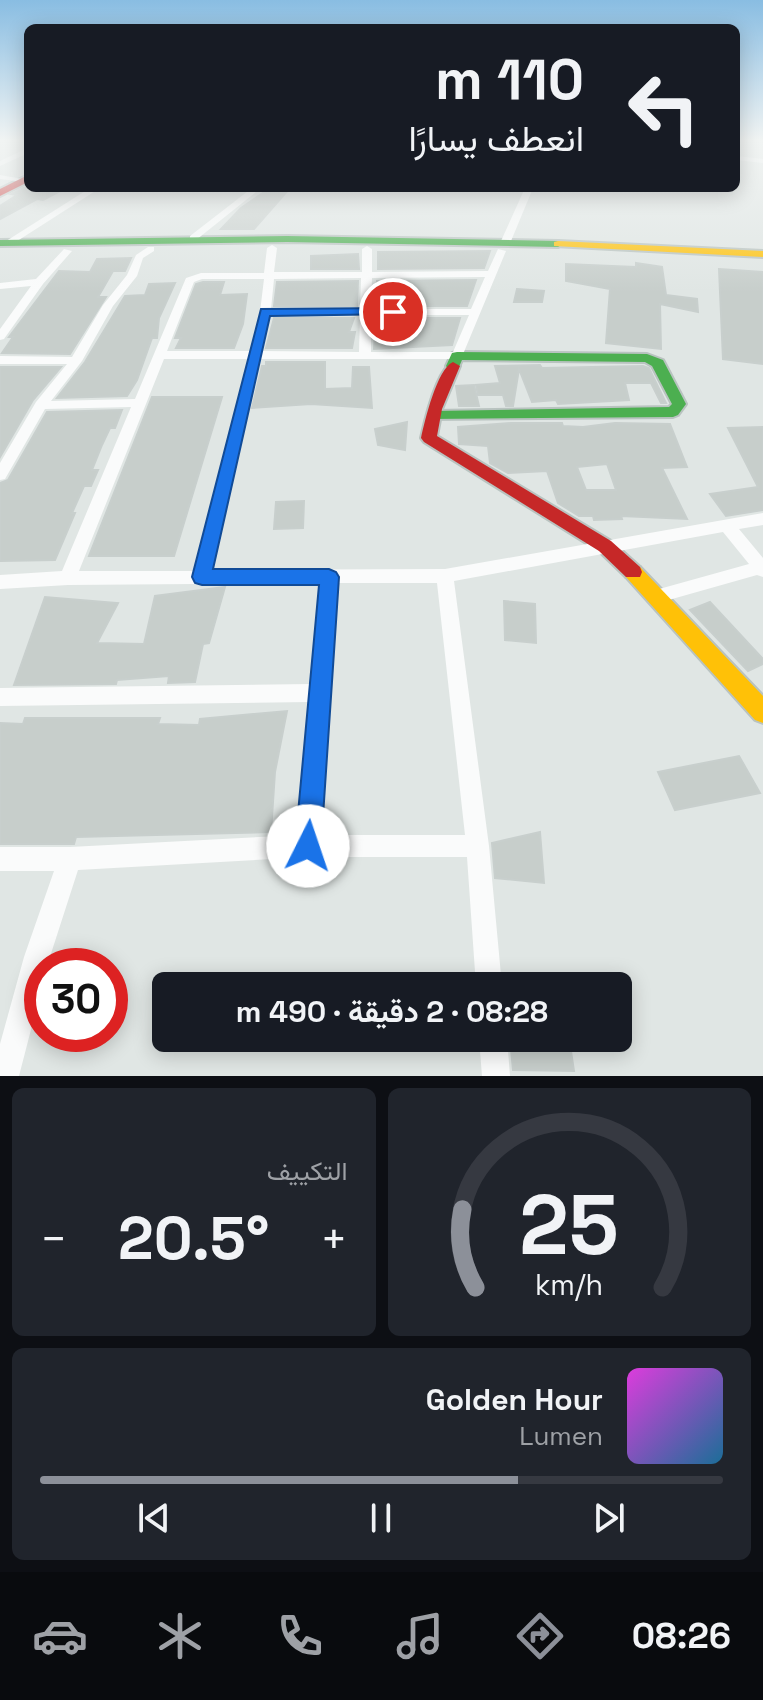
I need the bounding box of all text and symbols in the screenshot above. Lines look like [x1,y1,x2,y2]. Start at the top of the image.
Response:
text: 110 m [435,44,584,115]
icon: left [612,56,716,160]
text: انعطف يسارًا [409,116,584,162]
pin [359,278,427,346]
icon: arrive [371,290,415,334]
position arrow [266,804,350,888]
speed limit sign: 30 [24,948,128,1052]
text: 08:28 · 2 دقيقة · 490 m [236,992,548,1031]
text: التكييف [267,1154,348,1188]
text: 25 [520,1172,619,1278]
text: 20.5° [118,1200,269,1277]
text: − [40,1211,67,1267]
text: + [320,1211,347,1267]
text: km/h [535,1267,603,1303]
text: Golden Hour [426,1380,603,1419]
text: Lumen [519,1419,603,1453]
icon: previous [132,1496,176,1540]
icon: pause [359,1496,403,1540]
icon: next [587,1496,631,1540]
icon: car [32,1608,88,1664]
icon: climate [152,1608,208,1664]
icon: phone [272,1608,328,1664]
icon: music [392,1608,448,1664]
icon: directions [512,1608,568,1664]
text: 08:26 [632,1613,731,1659]

